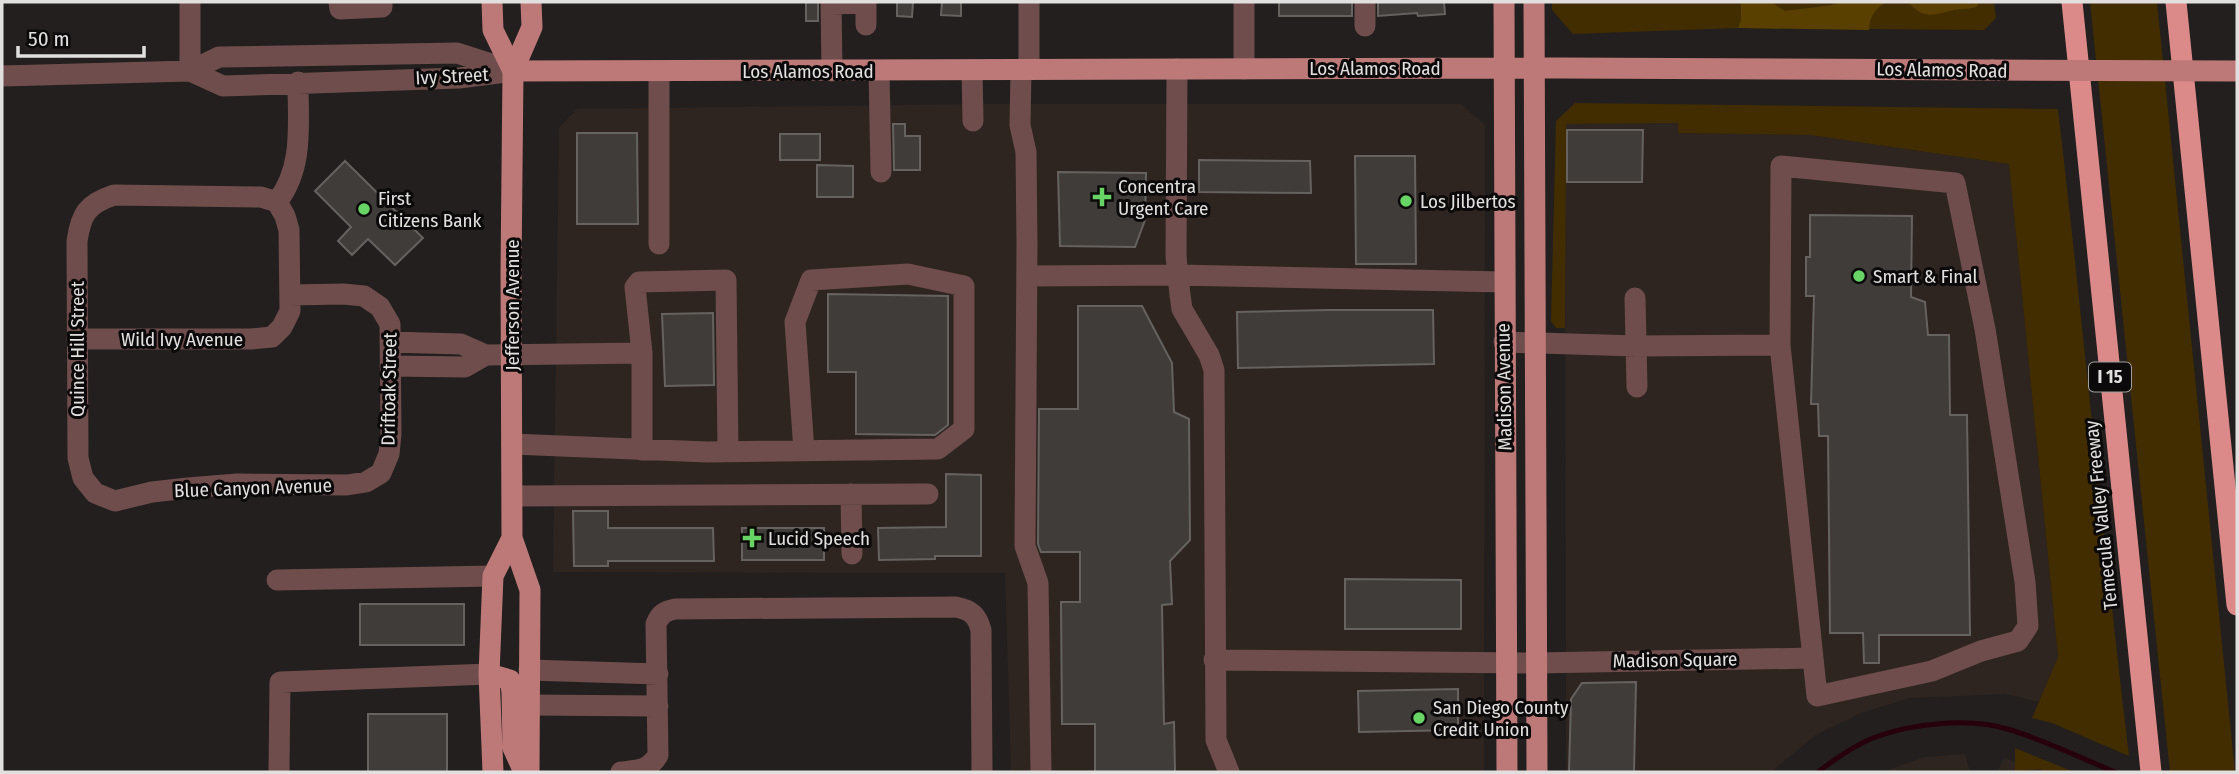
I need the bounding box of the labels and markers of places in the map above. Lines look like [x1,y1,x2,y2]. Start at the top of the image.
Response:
place label: Concentra Urgent Care [1118,175,1209,220]
place label: First Citizens Bank [378,187,482,232]
marker: Concentra Urgent Care [1092,187,1112,207]
place label: Los Jilbertos [1420,190,1516,213]
marker: Los Jilbertos [1398,193,1414,209]
marker: First Citizens Bank [356,201,372,217]
place label: Smart & Final [1873,265,1977,288]
marker: Smart & Final [1851,268,1867,284]
place label: Lucid Speech [768,527,870,550]
marker: Lucid Speech [742,528,762,548]
place label: San Diego County Credit Union [1433,696,1569,741]
marker: San Diego County Credit Union [1411,710,1427,726]

